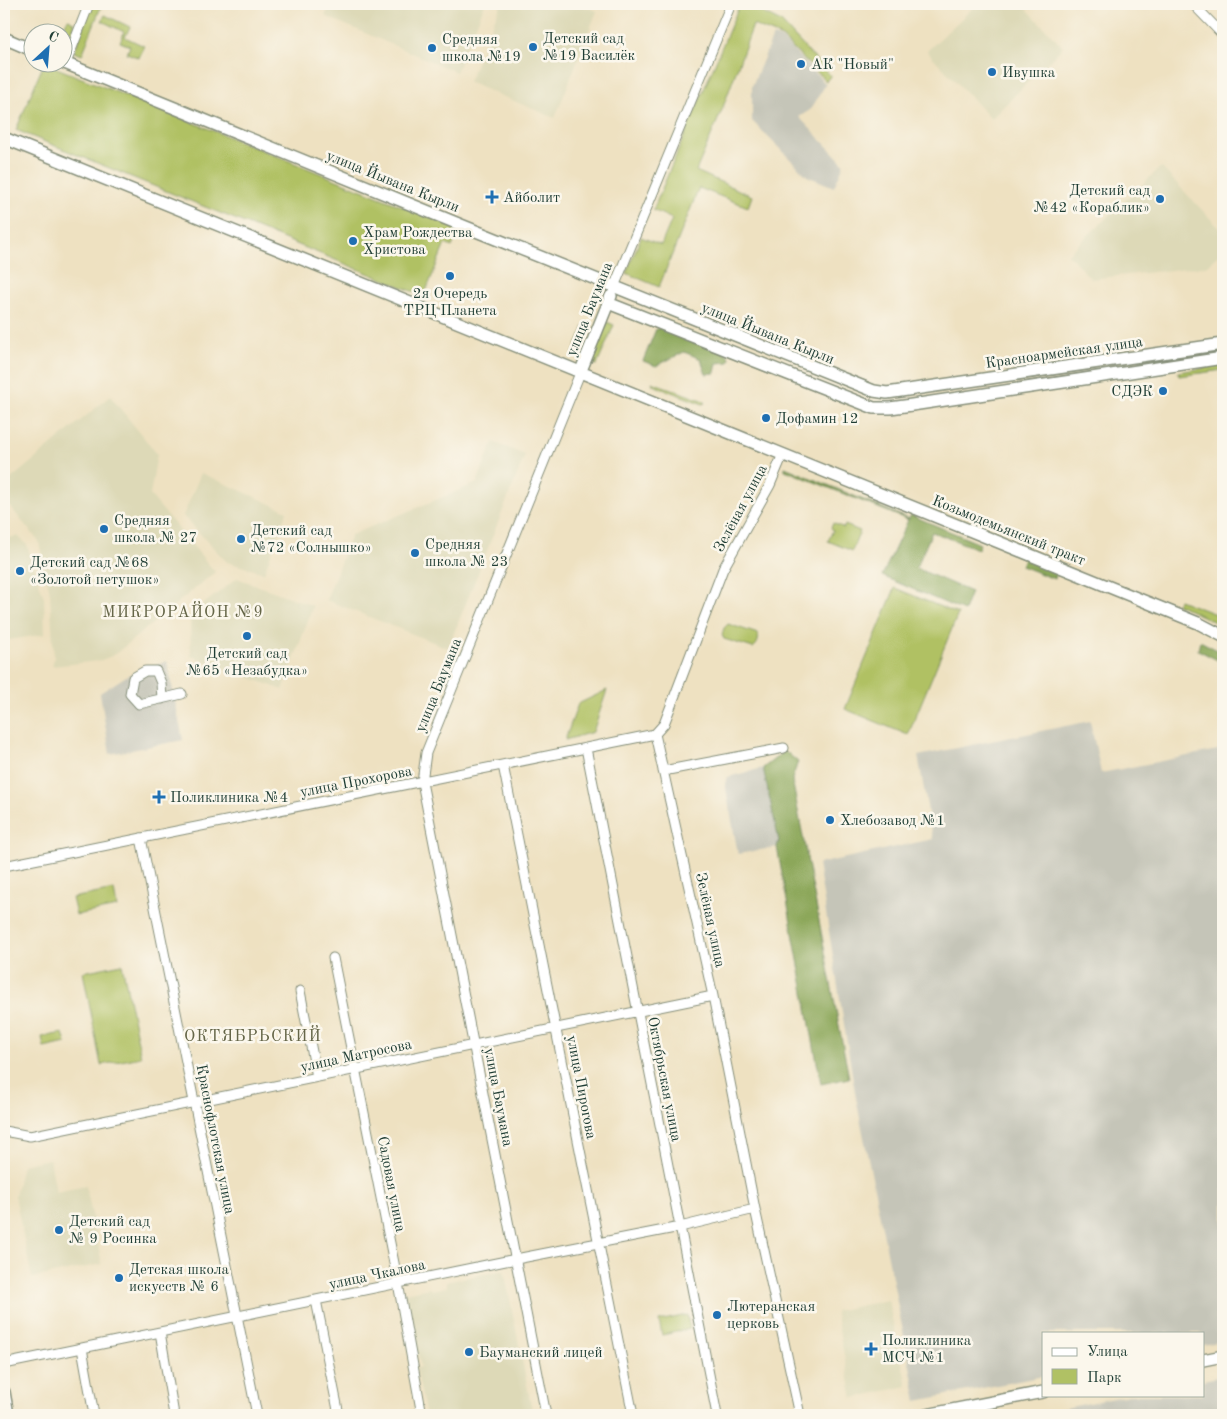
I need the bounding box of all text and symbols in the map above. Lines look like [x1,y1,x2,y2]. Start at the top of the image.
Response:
north arrow [22,22,72,72]
text: С [46,29,60,46]
place label: Детский сад №19 Василёк [543,32,635,64]
place label: Средняя школа №19 [442,33,521,65]
marker: Детский сад №19 Василёк [527,41,539,53]
marker: Средняя школа №19 [426,42,438,54]
marker: АК "Новый" [795,58,807,70]
place label: АК "Новый" [811,58,894,73]
marker: Ивушка [986,66,998,78]
place label: Ивушка [1002,66,1056,81]
street label: улица Йывана Кырли [324,145,463,216]
place label: Детский сад №42 «Кораблик» [1034,184,1151,216]
marker: Айболит [485,190,499,204]
place label: Айболит [503,191,560,206]
marker: Детский сад №42 «Кораблик» [1154,193,1166,205]
place label: Храм Рождества Христова [363,226,473,258]
marker: Храм Рождества Христова [347,235,359,247]
street label: улица Баумана [565,260,616,359]
marker: 2я Очередь ТРЦ Планета [444,270,456,282]
place label: 2я Очередь ТРЦ Планета [403,287,497,319]
street label: улица Йывана Кырли [699,297,838,368]
street label: Красноармейская улица [984,335,1145,372]
place label: СДЭК [1111,385,1153,400]
marker: СДЭК [1157,385,1169,397]
marker: Дофамин 12 [760,412,772,424]
place label: Дофамин 12 [776,412,858,427]
street label: Зелёная улица [712,462,771,555]
street label: Козьмодемьянский тракт [930,494,1087,569]
place label: Средняя школа № 27 [114,514,197,546]
marker: Средняя школа № 27 [98,523,110,535]
place label: Детский сад №72 «Солнышко» [251,524,372,556]
marker: Детский сад №72 «Солнышко» [235,533,247,545]
place label: Средняя школа № 23 [425,538,508,570]
marker: Средняя школа № 23 [409,547,421,559]
place label: Детский сад №68 «Золотой петушок» [30,556,160,588]
marker: Детский сад №68 «Золотой петушок» [14,565,26,577]
district label: МИКРОРАЙОН №9 [102,601,264,621]
marker: Детский сад №65 «Незабудка» [241,630,253,642]
street label: улица Баумана [414,636,465,735]
place label: Детский сад №65 «Незабудка» [186,647,308,679]
street label: улица Прохорова [299,764,414,801]
marker: Поликлиника №4 [152,790,166,804]
place label: Поликлиника №4 [170,791,288,806]
marker: Хлебозавод №1 [824,814,836,826]
place label: Хлебозавод №1 [840,814,945,829]
street label: Зелёная улица [692,871,727,970]
street label: Октябрьская улица [644,1016,683,1144]
district label: ОКТЯБРЬСКИЙ [184,1025,322,1045]
street label: улица Пирогова [563,1034,598,1141]
street label: улица Матросова [299,1037,414,1076]
street label: улица Баумана [481,1047,515,1148]
street label: Краснофлотская улица [193,1063,237,1216]
street label: Садовая улица [374,1135,407,1234]
place label: Детский сад № 9 Росинка [69,1215,157,1247]
marker: Детский сад № 9 Росинка [53,1224,65,1236]
street label: улица Чкалова [328,1258,427,1293]
place label: Детская школа искусств № 6 [129,1263,230,1295]
marker: Детская школа искусств № 6 [113,1272,125,1284]
place label: Лютеранская церковь [727,1300,815,1332]
marker: Лютеранская церковь [711,1309,723,1321]
legend [1042,1332,1204,1396]
place label: Поликлиника МСЧ №1 [882,1334,972,1366]
marker: Поликлиника МСЧ №1 [864,1342,878,1356]
text: Улица [1087,1345,1128,1360]
marker: Бауманский лицей [463,1346,475,1358]
place label: Бауманский лицей [479,1346,602,1361]
text: Парк [1087,1371,1122,1386]

